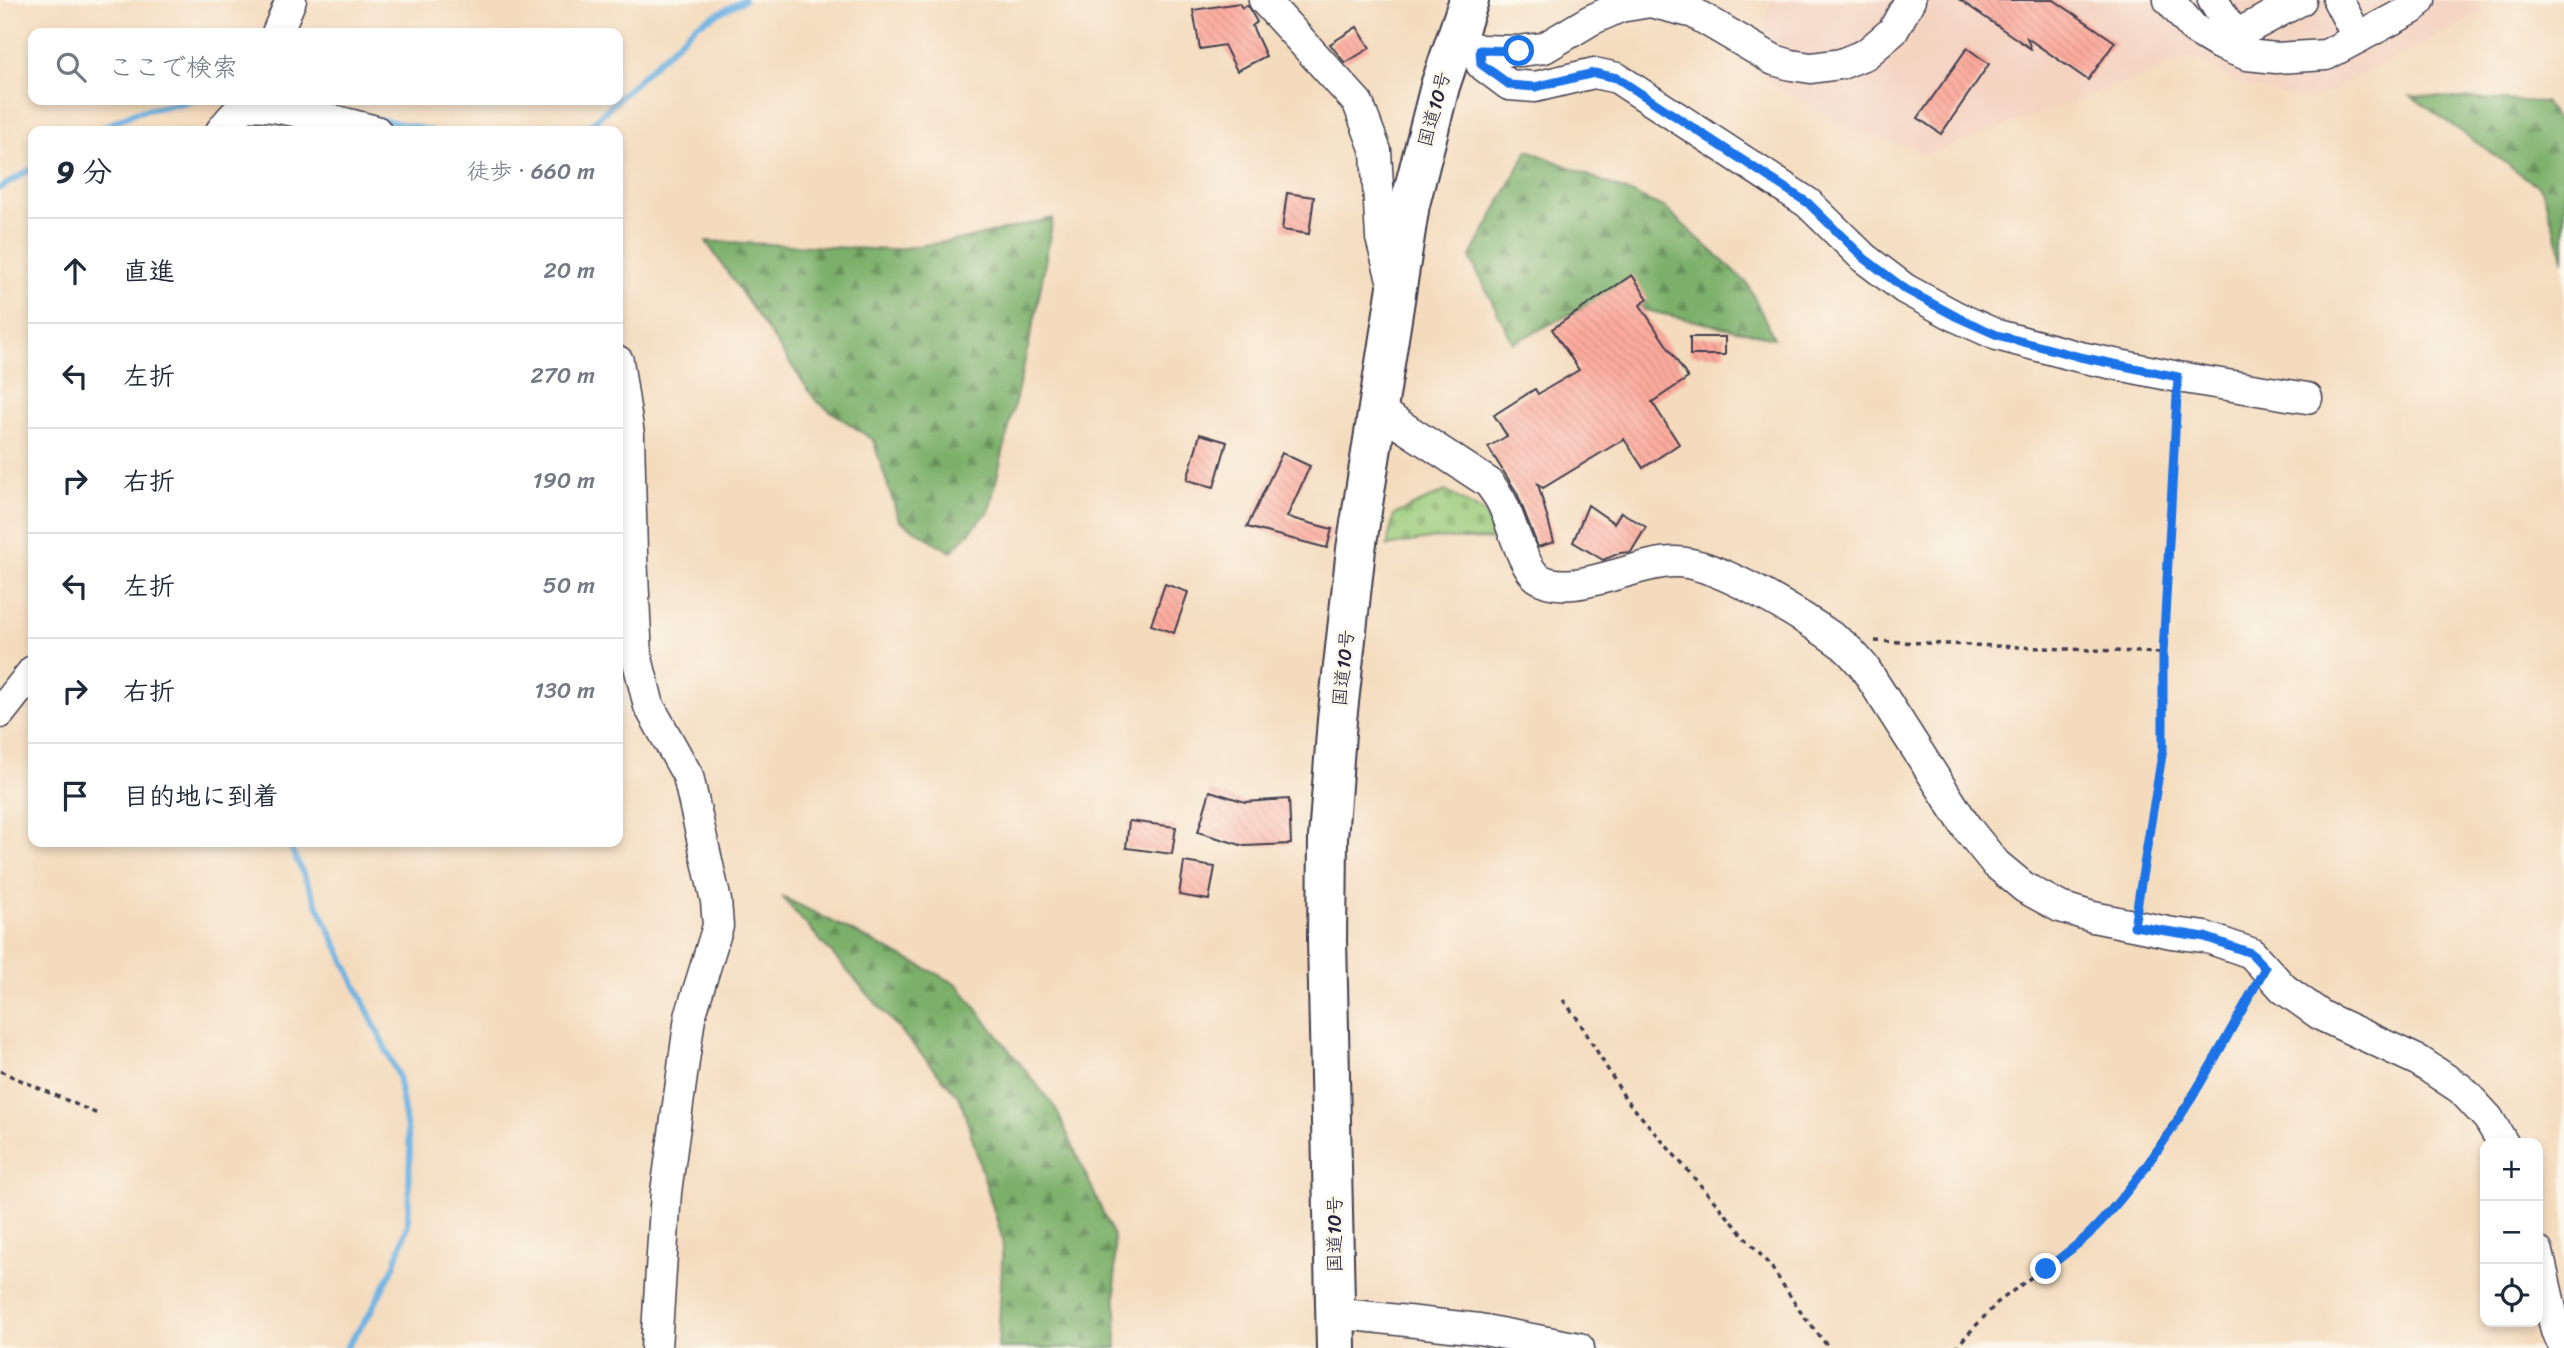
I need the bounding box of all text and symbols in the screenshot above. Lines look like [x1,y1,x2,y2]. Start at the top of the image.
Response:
search box [28,28,623,105]
route start [1503,35,1534,66]
text: ここで検索 [108,44,238,90]
icon: search [52,48,90,86]
street label: 国道10号 [1408,67,1460,151]
text: 9 分 [56,145,112,199]
text: 徒歩 · 660 m [467,151,595,192]
text: 直進 [123,248,175,294]
text: 20 m [544,250,595,291]
icon: ahead [56,252,94,290]
text: 左折 [123,353,175,399]
text: 270 m [530,355,595,396]
icon: left [56,357,94,395]
text: 右折 [123,458,175,504]
text: 190 m [533,460,595,501]
icon: right [56,462,94,500]
text: 左折 [123,563,175,609]
text: 50 m [543,565,595,606]
icon: left [56,567,94,605]
street label: 国道10号 [1323,628,1363,708]
text: 右折 [123,668,175,714]
text: 130 m [534,670,595,711]
icon: right [56,672,94,710]
text: 目的地に到着 [123,773,279,819]
icon: arrive [56,777,94,815]
map controls [2480,1138,2543,1327]
button: + [2480,1138,2543,1201]
street label: 国道10号 [1318,1195,1351,1273]
button: − [2480,1201,2543,1264]
route end [2030,1253,2061,1284]
button: locate [2480,1264,2543,1327]

